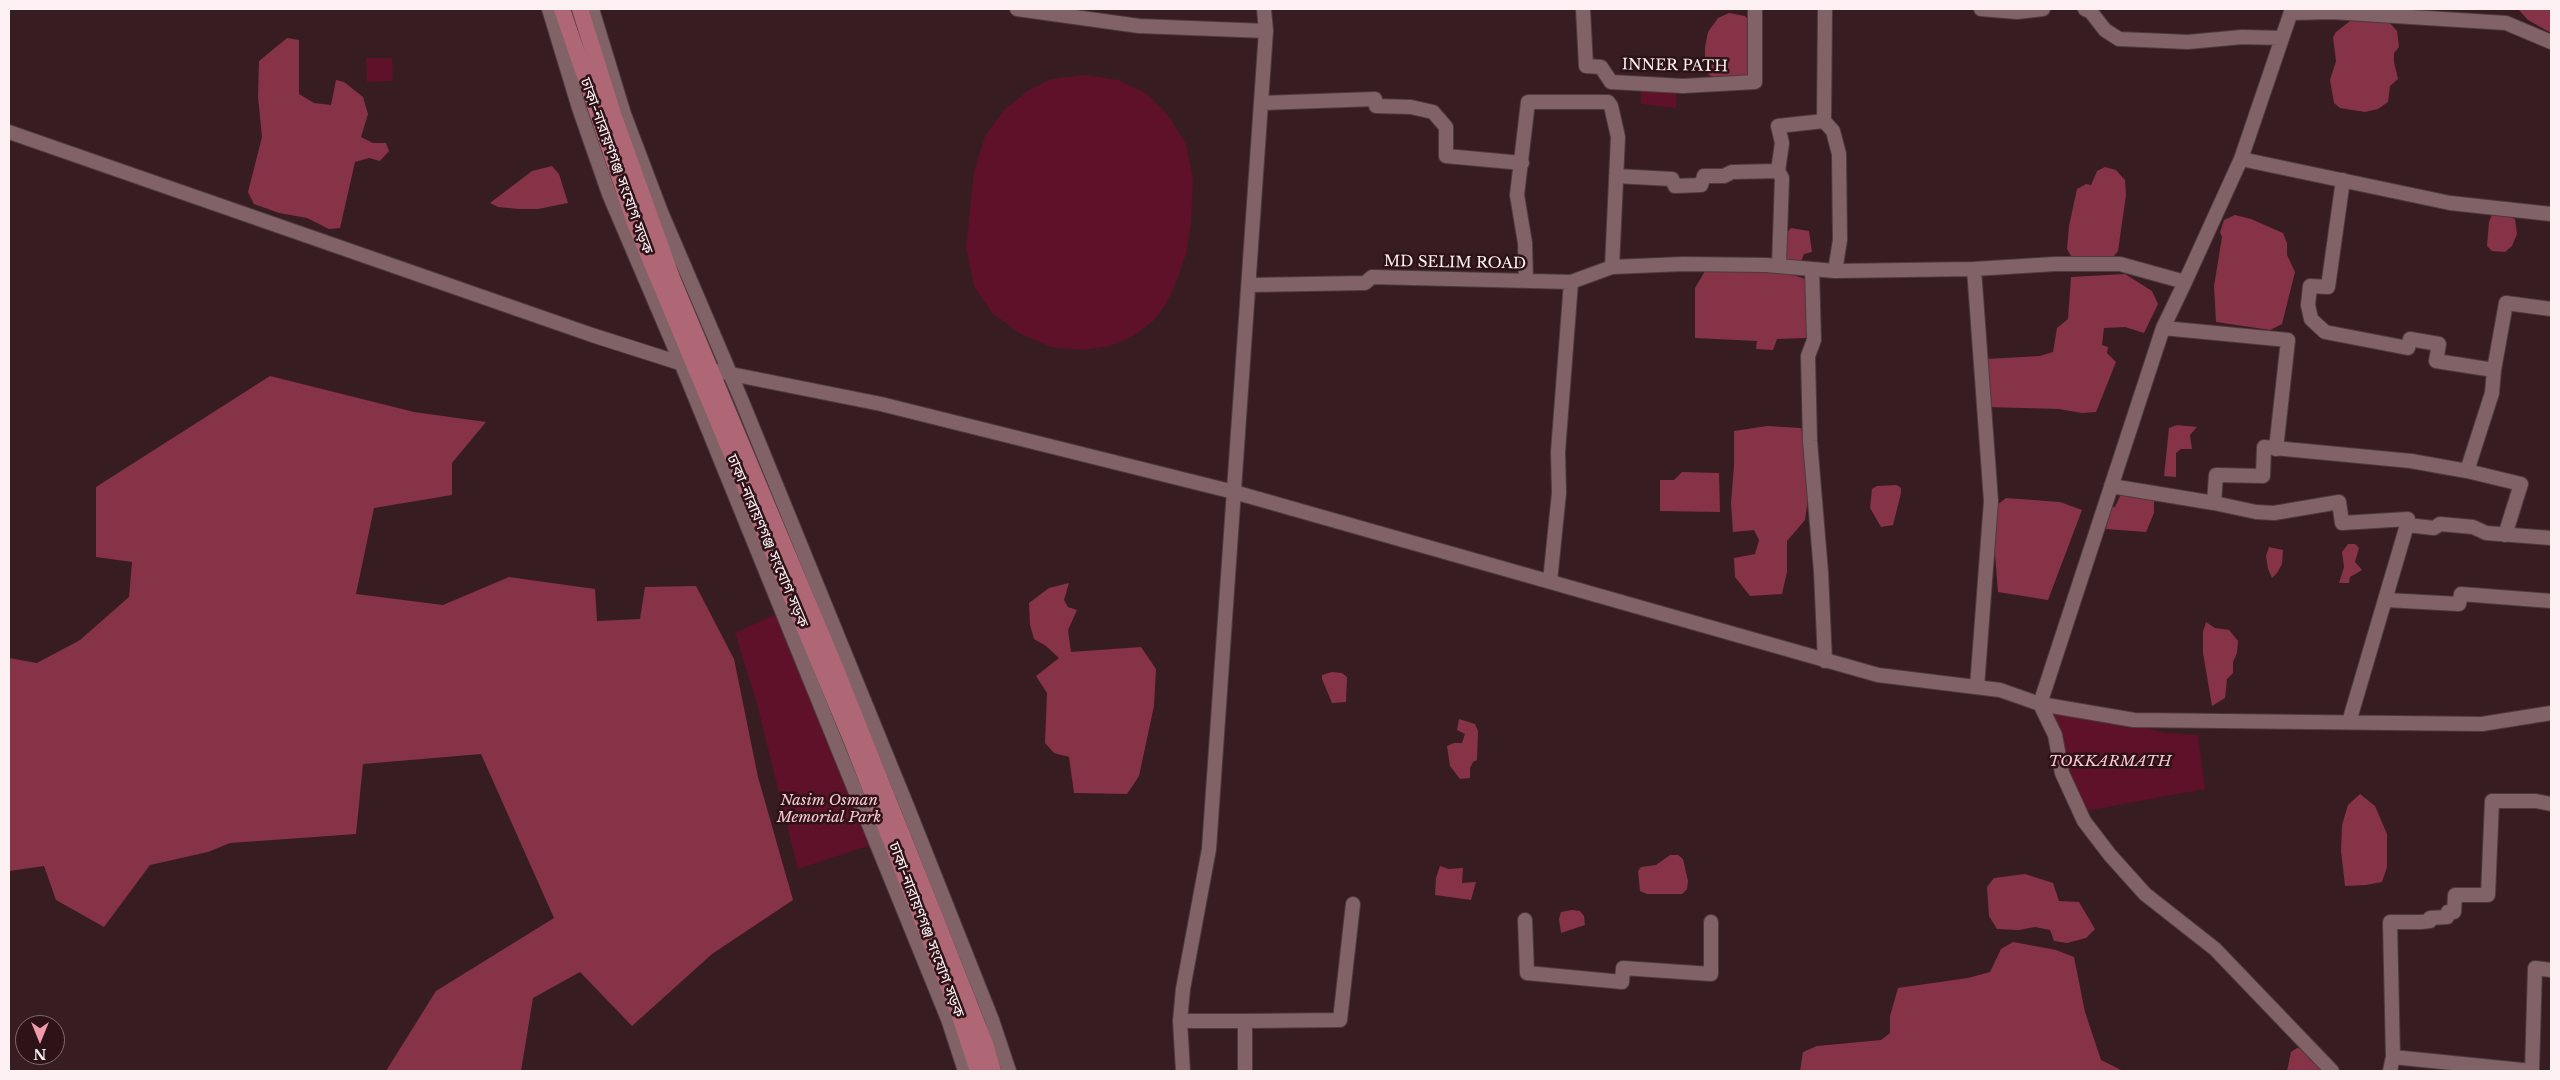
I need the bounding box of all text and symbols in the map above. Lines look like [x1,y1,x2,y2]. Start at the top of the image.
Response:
street label: INNER PATH [1622,56,1728,76]
street label: ঢাকা-নারায়ণগঞ্জ সংযোগ সড়ক [576,75,656,257]
street label: MD SELIM ROAD [1384,253,1526,273]
street label: ঢাকা-নারায়ণগঞ্জ সংযোগ সড়ক [722,452,812,630]
park label: TOKKARMATH [2049,753,2171,771]
park label: Nasim Osman Memorial Park [777,792,881,827]
street label: ঢাকা-নারায়ণগঞ্জ সংযোগ সড়ক [884,840,968,1020]
north arrow [15,1015,65,1065]
text: N [33,1045,47,1063]

